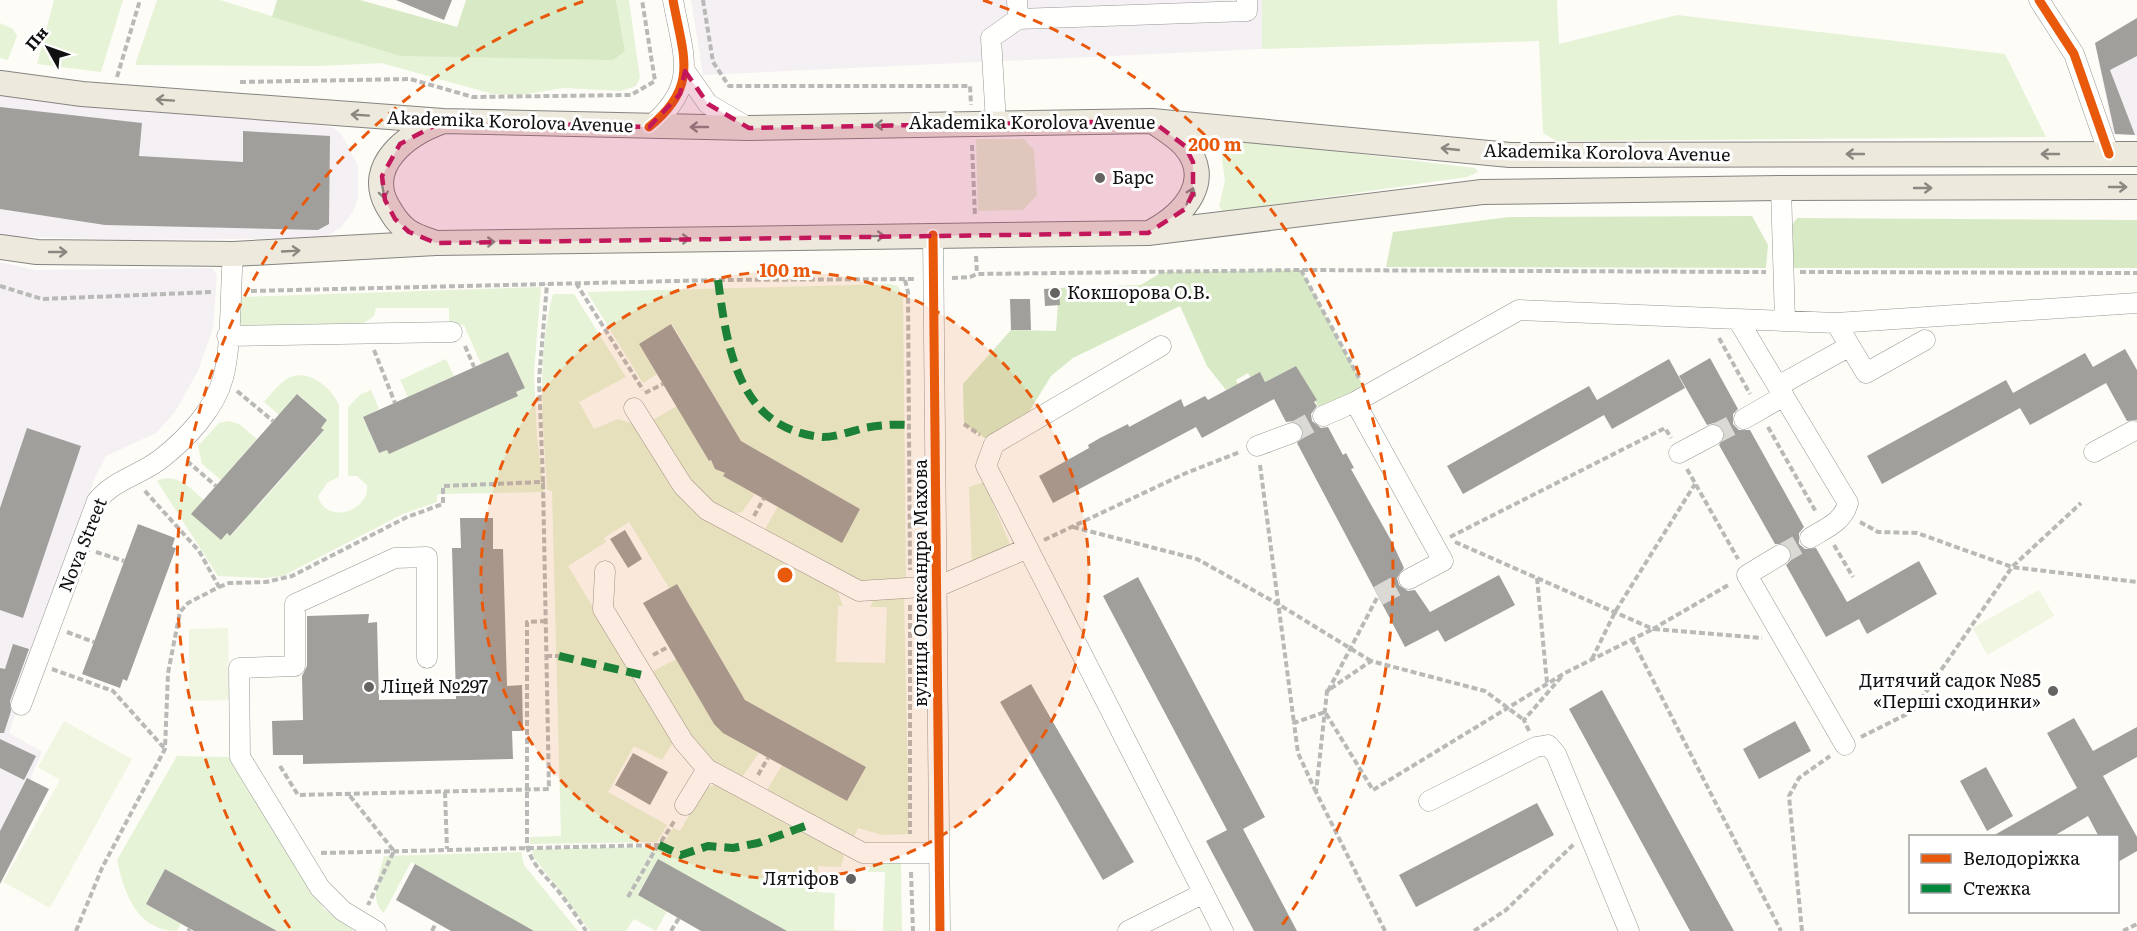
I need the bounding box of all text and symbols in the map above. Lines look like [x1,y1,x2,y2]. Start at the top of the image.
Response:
north arrow [18,18,78,78]
text: Пн [19,20,53,55]
one-way arrow [156,95,176,106]
street label: Akademika Korolova Avenue [386,103,634,138]
street label: Akademika Korolova Avenue [909,108,1155,135]
one-way arrow [350,109,370,120]
one-way arrow [874,119,894,131]
one-way arrow [690,122,710,133]
text: 200 m [1188,130,1242,157]
street label: Akademika Korolova Avenue [1483,136,1731,167]
one-way arrow [1441,143,1461,154]
one-way arrow [1846,148,1866,160]
one-way arrow [2041,148,2061,160]
place label: Барс [1112,163,1154,190]
marker: Барс [1093,171,1107,185]
one-way arrow [378,180,389,199]
one-way arrow [2108,181,2128,193]
one-way arrow [1913,182,1933,194]
one-way arrow [1185,187,1196,206]
one-way arrow [865,230,885,241]
one-way arrow [670,233,690,245]
one-way arrow [475,236,495,248]
one-way arrow [281,245,301,256]
one-way arrow [48,247,68,258]
text: 100 m [759,256,811,283]
place label: Кокшорова О.В. [1067,278,1211,305]
marker: Кокшорова О.В. [1048,286,1062,300]
street label: вулиця Олександра Махова [906,459,933,707]
street label: Nova Street [50,493,113,596]
centre of rings [775,565,795,585]
place label: Дитячий садок №85 «Перші сходинки» [1859,666,2041,714]
place label: Ліцей №297 [381,672,488,699]
marker: Ліцей №297 [362,680,376,694]
marker: Дитячий садок №85 «Перші сходинки» [2046,684,2060,698]
legend [1909,835,2119,913]
text: Велодоріжка [1963,844,2080,871]
place label: Лятіфов [763,864,839,891]
marker: Лятіфов [844,872,858,886]
text: Стежка [1963,874,2031,901]

